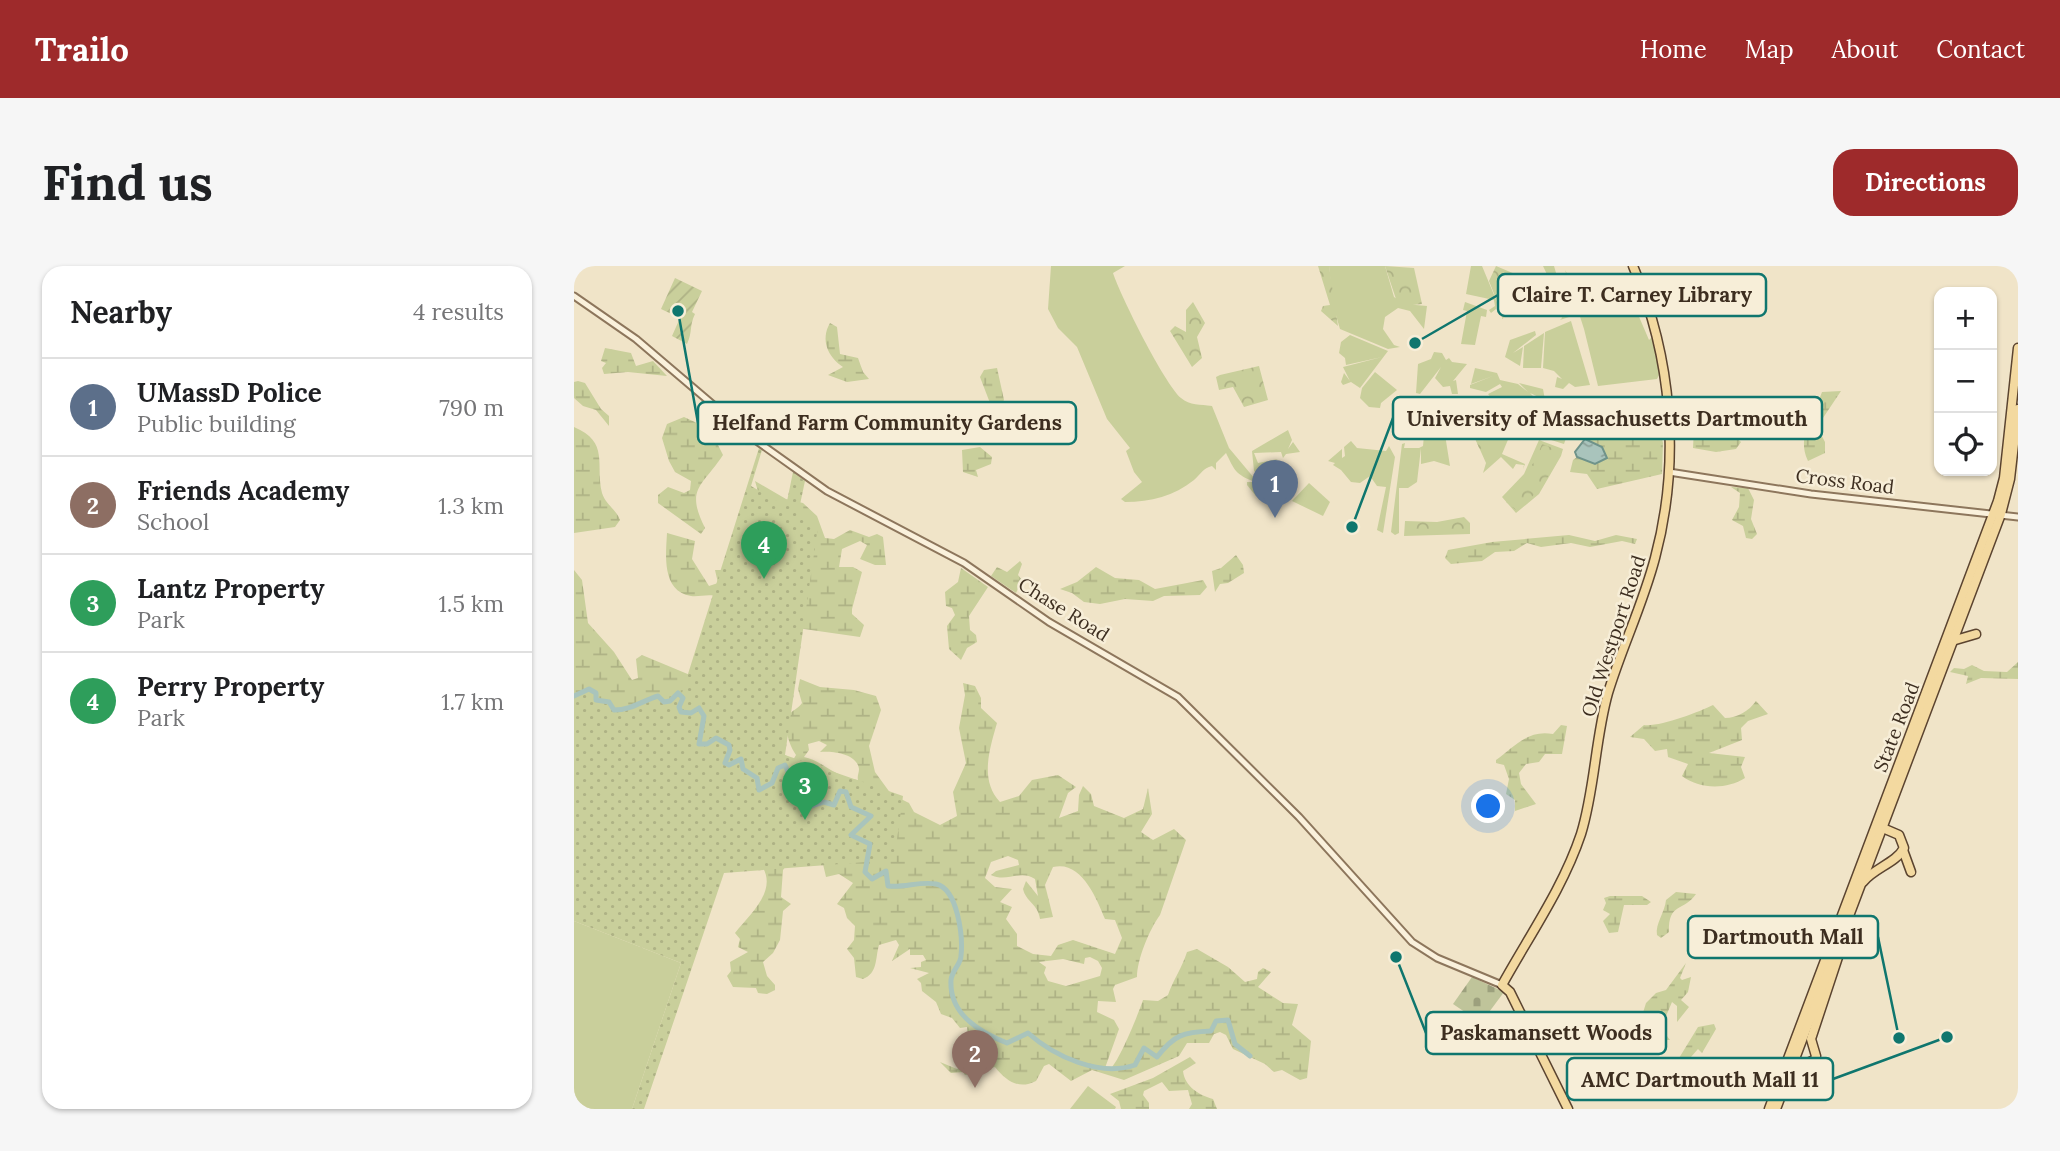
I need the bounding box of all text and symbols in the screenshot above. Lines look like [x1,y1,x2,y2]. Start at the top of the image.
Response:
text: Trailo [35,28,129,70]
text: Home [1640,34,1707,65]
text: Map [1745,34,1794,65]
text: About [1832,34,1898,65]
text: Contact [1936,34,2025,65]
button: Directions [1833,149,2018,216]
text: Find us [42,151,213,213]
callout: Claire T. Carney Library [1498,274,1766,316]
text: Claire T. Carney Library [1512,281,1753,308]
map controls [1934,287,1997,476]
button: + [1934,287,1997,350]
text: Nearby [70,293,172,331]
text: 4 results [413,297,504,326]
button: − [1934,350,1997,413]
text: UMassD Police [137,376,322,409]
text: 1 [88,393,98,422]
text: 790 m [439,393,504,422]
callout: University of Massachusetts Dartmouth [1393,397,1822,439]
callout: Helfand Farm Community Gardens [698,402,1076,444]
text: University of Massachusetts Dartmouth [1407,405,1807,432]
text: Public building [137,409,296,438]
text: Helfand Farm Community Gardens [712,409,1062,436]
button: locate [1934,413,1997,476]
pin: 1 [1252,460,1298,518]
street label: Cross Road [1794,463,1896,499]
text: Friends Academy [137,474,349,507]
text: 2 [87,491,99,520]
text: 1.3 km [438,491,504,520]
text: School [137,507,209,536]
pin: 4 [741,521,787,579]
street label: Old Westport Road [1576,552,1650,720]
text: Lantz Property [137,572,324,605]
street label: Chase Road [1014,572,1114,646]
text: 3 [87,589,99,618]
text: 1.5 km [438,589,504,618]
text: Park [137,605,185,634]
text: Perry Property [137,670,324,703]
street label: State Road [1868,679,1924,775]
text: 4 [87,687,99,716]
text: 1.7 km [441,687,504,716]
text: Park [137,703,185,732]
pin: 3 [782,762,828,820]
your location [1471,789,1505,823]
callout: Dartmouth Mall [1688,916,1878,958]
text: Dartmouth Mall [1702,923,1864,950]
callout: Paskamansett Woods [1426,1012,1666,1054]
text: Paskamansett Woods [1440,1019,1652,1046]
pin: 2 [952,1030,998,1088]
callout: AMC Dartmouth Mall 11 [1567,1058,1833,1100]
text: AMC Dartmouth Mall 11 [1581,1066,1819,1093]

